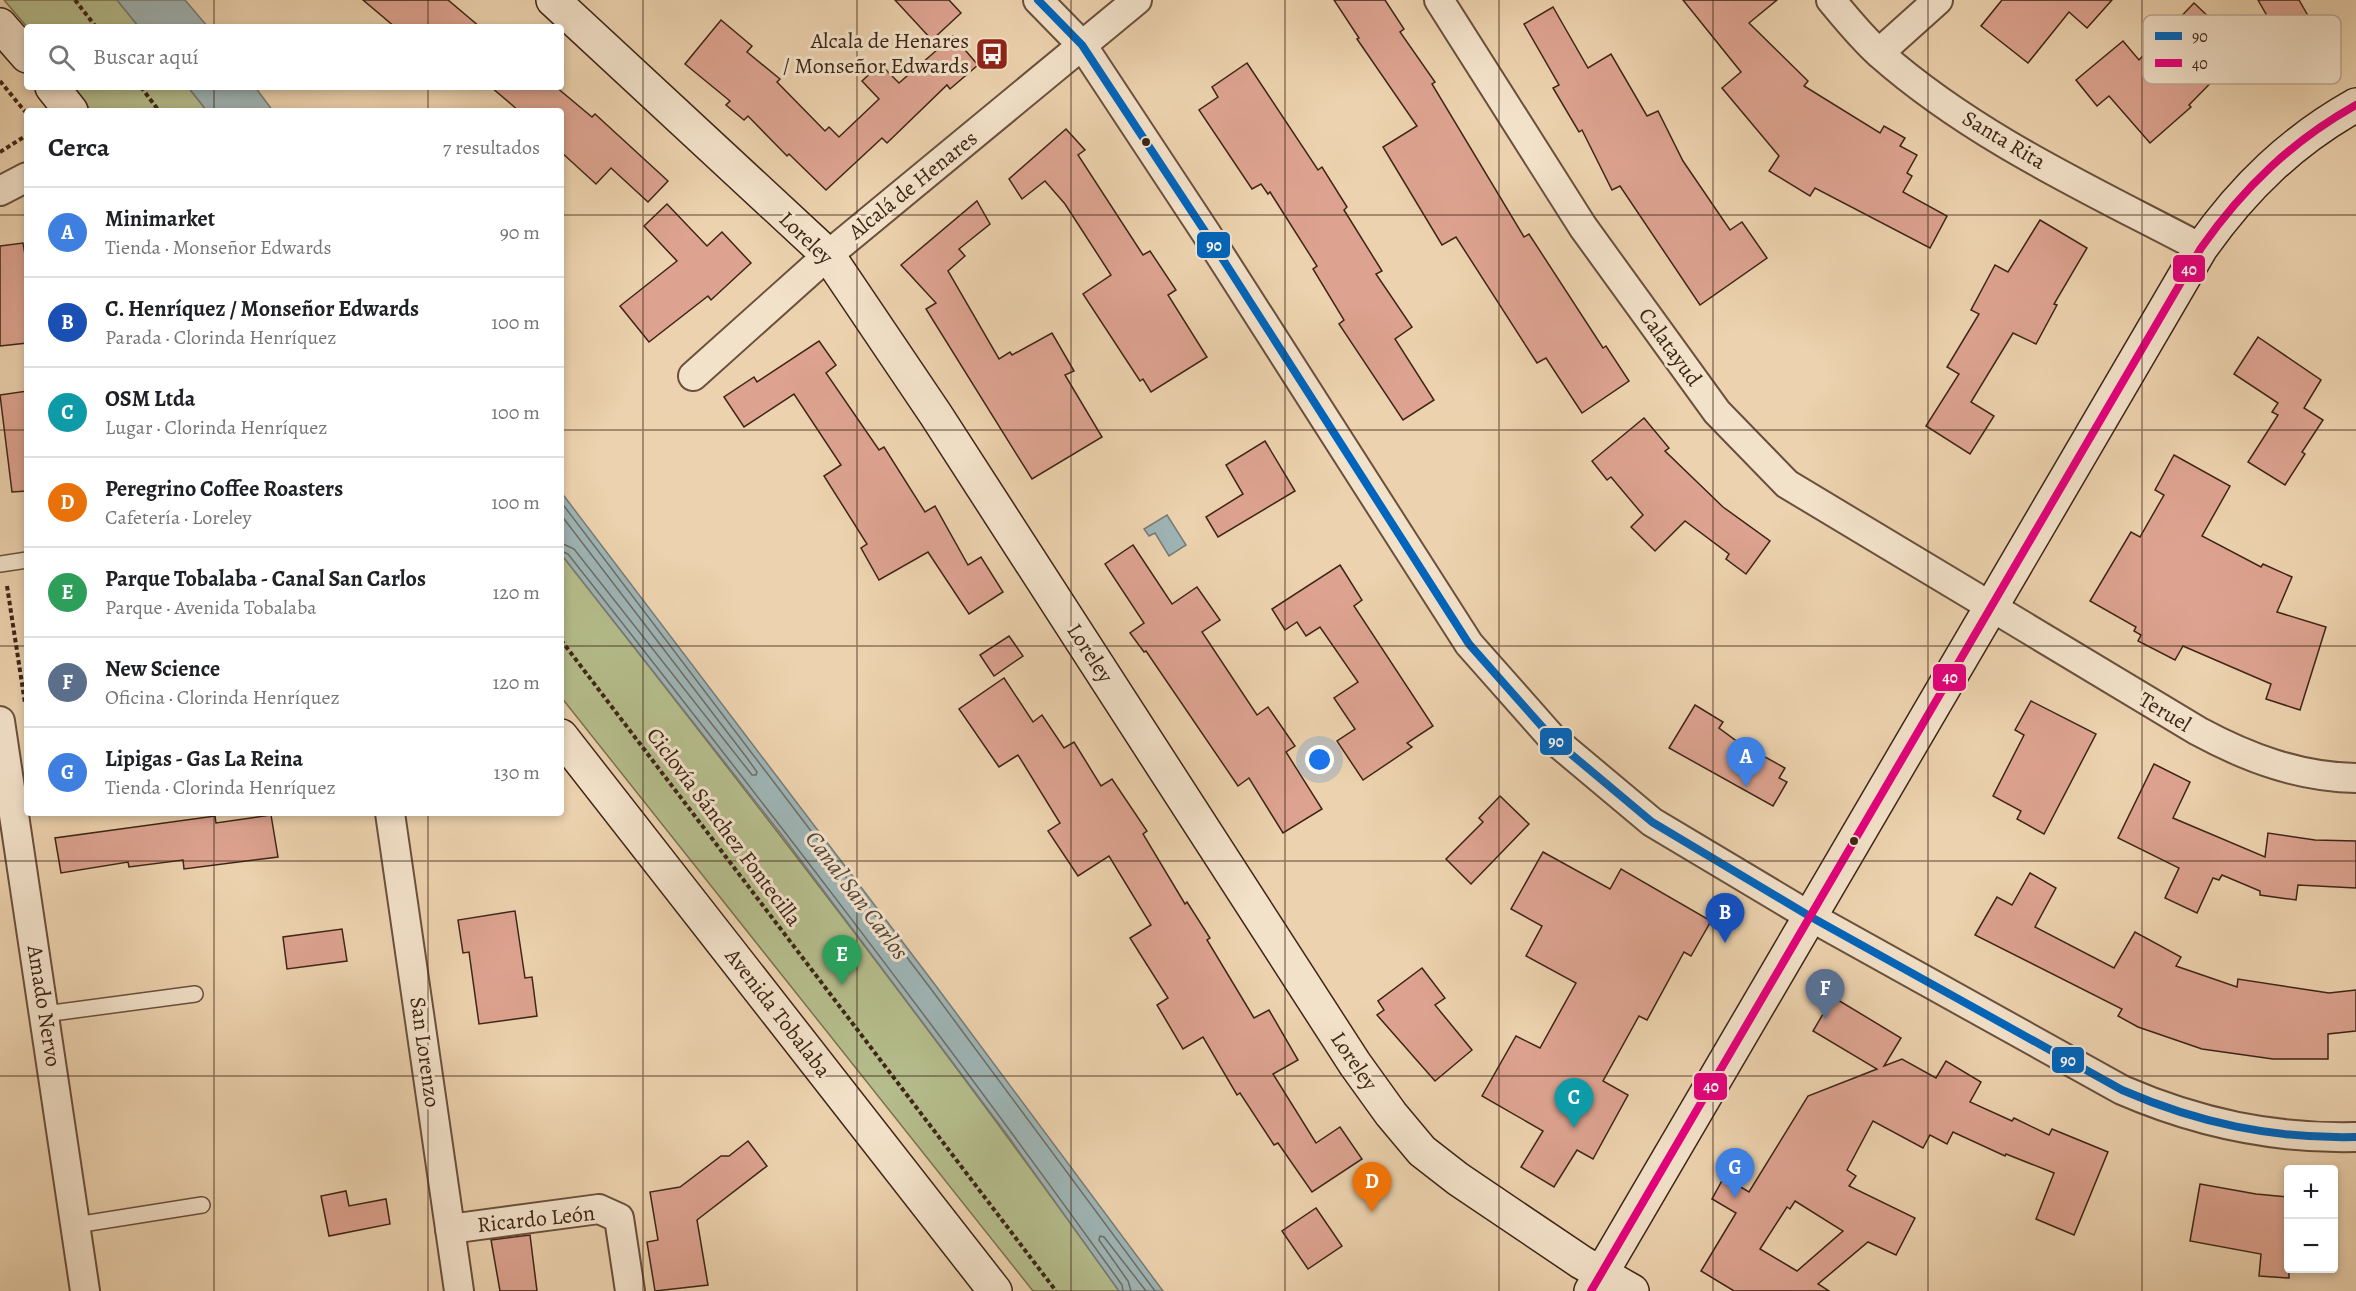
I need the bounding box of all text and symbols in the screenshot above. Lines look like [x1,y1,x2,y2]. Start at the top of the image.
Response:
legend [2143,15,2341,84]
search box [24,24,564,90]
place label: Alcala de Henares / Monseñor Edwards [783,26,969,81]
text: 90 [2192,26,2208,48]
bus stop icon: Alcala de Henares / Monseñor Edwards [974,36,1010,72]
icon: search [45,41,78,74]
text: Buscar aquí [93,42,199,72]
text: 40 [2192,53,2208,75]
street label: Santa Rita [1957,103,2052,177]
street label: Alcalá de Henares [841,124,984,247]
text: Cerca [48,130,110,165]
text: 7 resultados [443,134,540,161]
unlabelled marker [1140,136,1152,148]
text: Minimarket [105,204,215,234]
street label: Loreley [772,205,840,272]
text: A [61,219,74,246]
text: 90 m [500,219,540,246]
line badge: 90 [1196,231,1231,259]
text: Tienda · Monseñor Edwards [105,234,332,261]
text: 90 [1206,235,1222,257]
line badge: 40 [2172,254,2206,283]
text: 40 [2181,259,2197,281]
text: C. Henríquez / Monseñor Edwards [105,294,419,324]
street label: Calatayud [1631,302,1709,392]
text: B [61,309,74,336]
text: 100 m [491,309,540,336]
text: Parada · Clorinda Henríquez [105,324,337,351]
text: OSM Ltda [105,384,195,414]
text: C [61,399,74,426]
text: 100 m [491,399,540,426]
text: Lugar · Clorinda Henríquez [105,414,327,441]
text: Peregrino Coffee Roasters [105,474,343,504]
text: D [61,489,74,516]
text: 100 m [491,489,540,516]
text: Cafetería · Loreley [105,504,251,531]
text: Parque Tobalaba - Canal San Carlos [105,564,426,594]
text: E [62,579,73,606]
text: 120 m [492,579,540,606]
text: Parque · Avenida Tobalaba [105,594,317,621]
street label: Loreley [1060,617,1120,689]
text: New Science [105,654,220,684]
line badge: 40 [1932,663,1967,692]
text: 40 [1942,667,1958,689]
text: F [62,669,73,696]
text: 120 m [492,669,540,696]
text: Oficina · Clorinda Henríquez [105,684,340,711]
street label: Teruel [2133,685,2197,739]
street label: Ciclovía Sánchez Fontecilla [639,722,809,933]
line badge: 90 [1539,727,1573,756]
text: 90 [1548,731,1564,753]
pin: A [1726,738,1766,787]
text: Lipigas - Gas La Reina [105,744,303,774]
your location [1305,745,1334,774]
text: G [61,759,74,786]
text: 130 m [494,759,540,786]
text: Tienda · Clorinda Henríquez [105,774,336,801]
water label: Canal San Carlos [798,824,916,966]
unlabelled marker [1848,835,1860,847]
pin: B [1706,894,1744,943]
pin: E [822,936,862,985]
street label: Avenida Tobalaba [717,941,838,1084]
street label: Amado Nervo [19,942,68,1069]
pin: F [1806,970,1844,1019]
street label: San Lorenzo [402,995,448,1109]
street label: Loreley [1323,1026,1385,1097]
line badge: 90 [2051,1046,2085,1074]
text: 90 [2060,1050,2076,1072]
line badge: 40 [1693,1072,1728,1101]
text: 40 [1703,1076,1719,1098]
pin: C [1554,1078,1594,1128]
pin: G [1716,1148,1754,1198]
pin: D [1352,1162,1392,1212]
map controls [2284,1165,2338,1273]
button: + [2284,1165,2338,1219]
street label: Ricardo León [476,1198,596,1240]
button: − [2284,1219,2338,1273]

